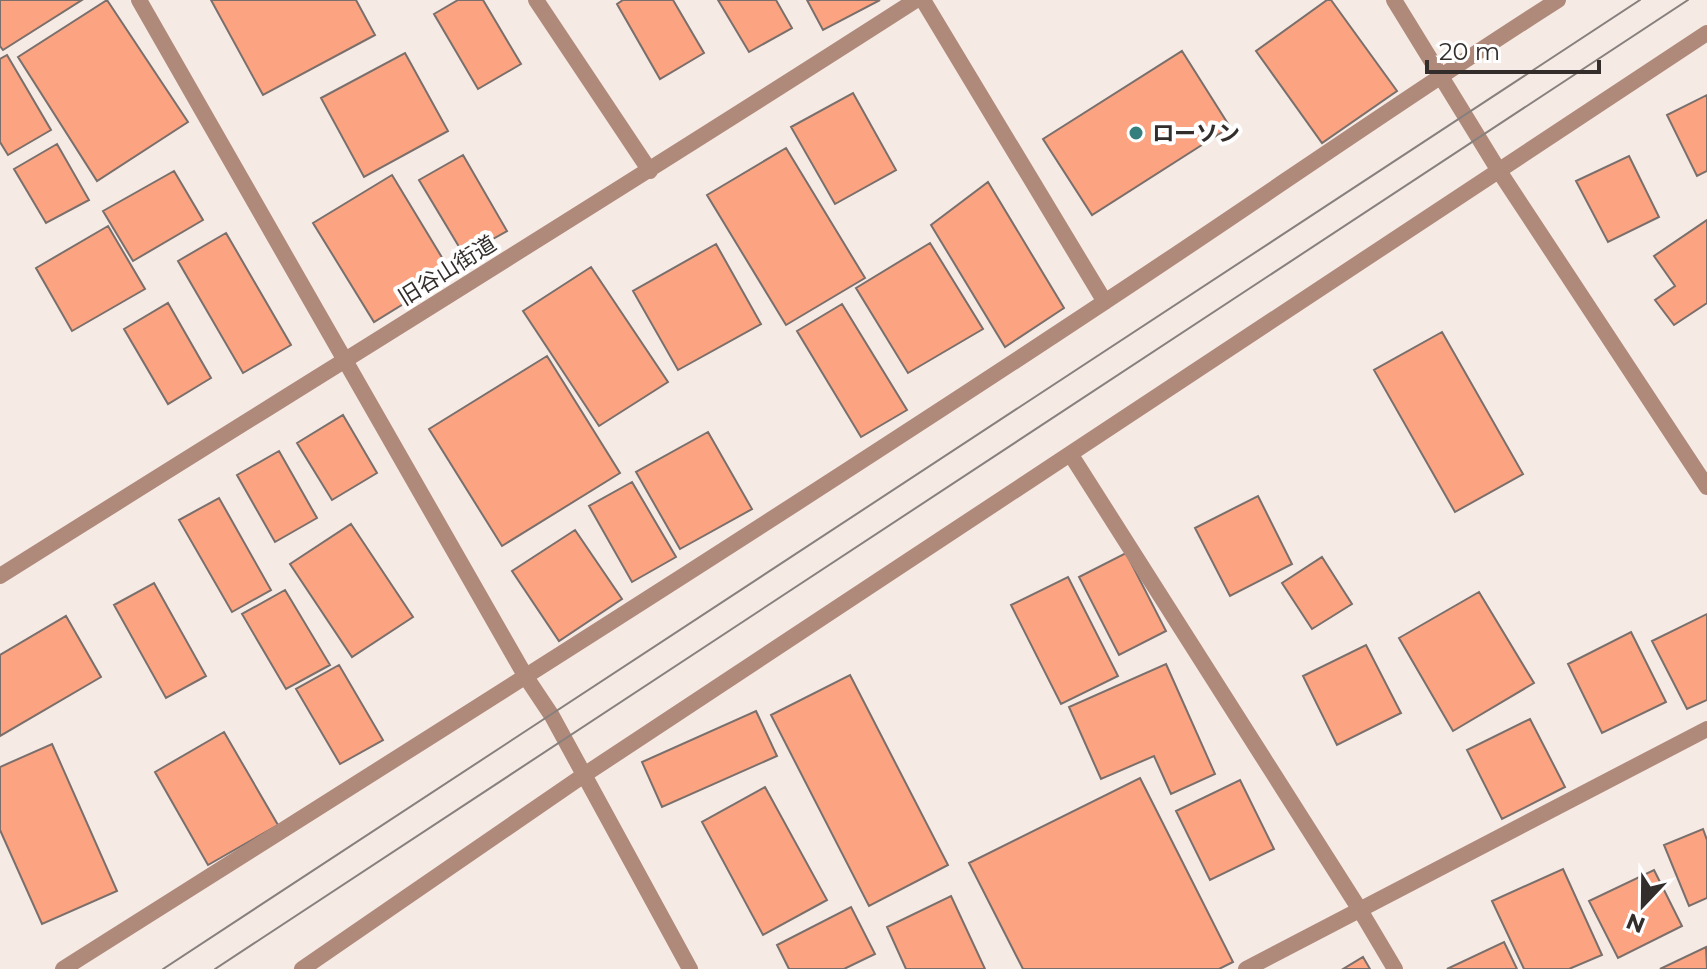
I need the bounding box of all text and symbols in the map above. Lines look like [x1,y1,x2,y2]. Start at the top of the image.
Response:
scale bar [1427,24,1599,74]
text: 20 m [1439,37,1500,66]
place label: ローソン [1152,120,1240,147]
marker: ローソン [1127,124,1145,142]
street label: 旧谷山街道 [393,230,501,311]
north arrow [1603,865,1683,945]
text: N [1622,907,1649,939]

